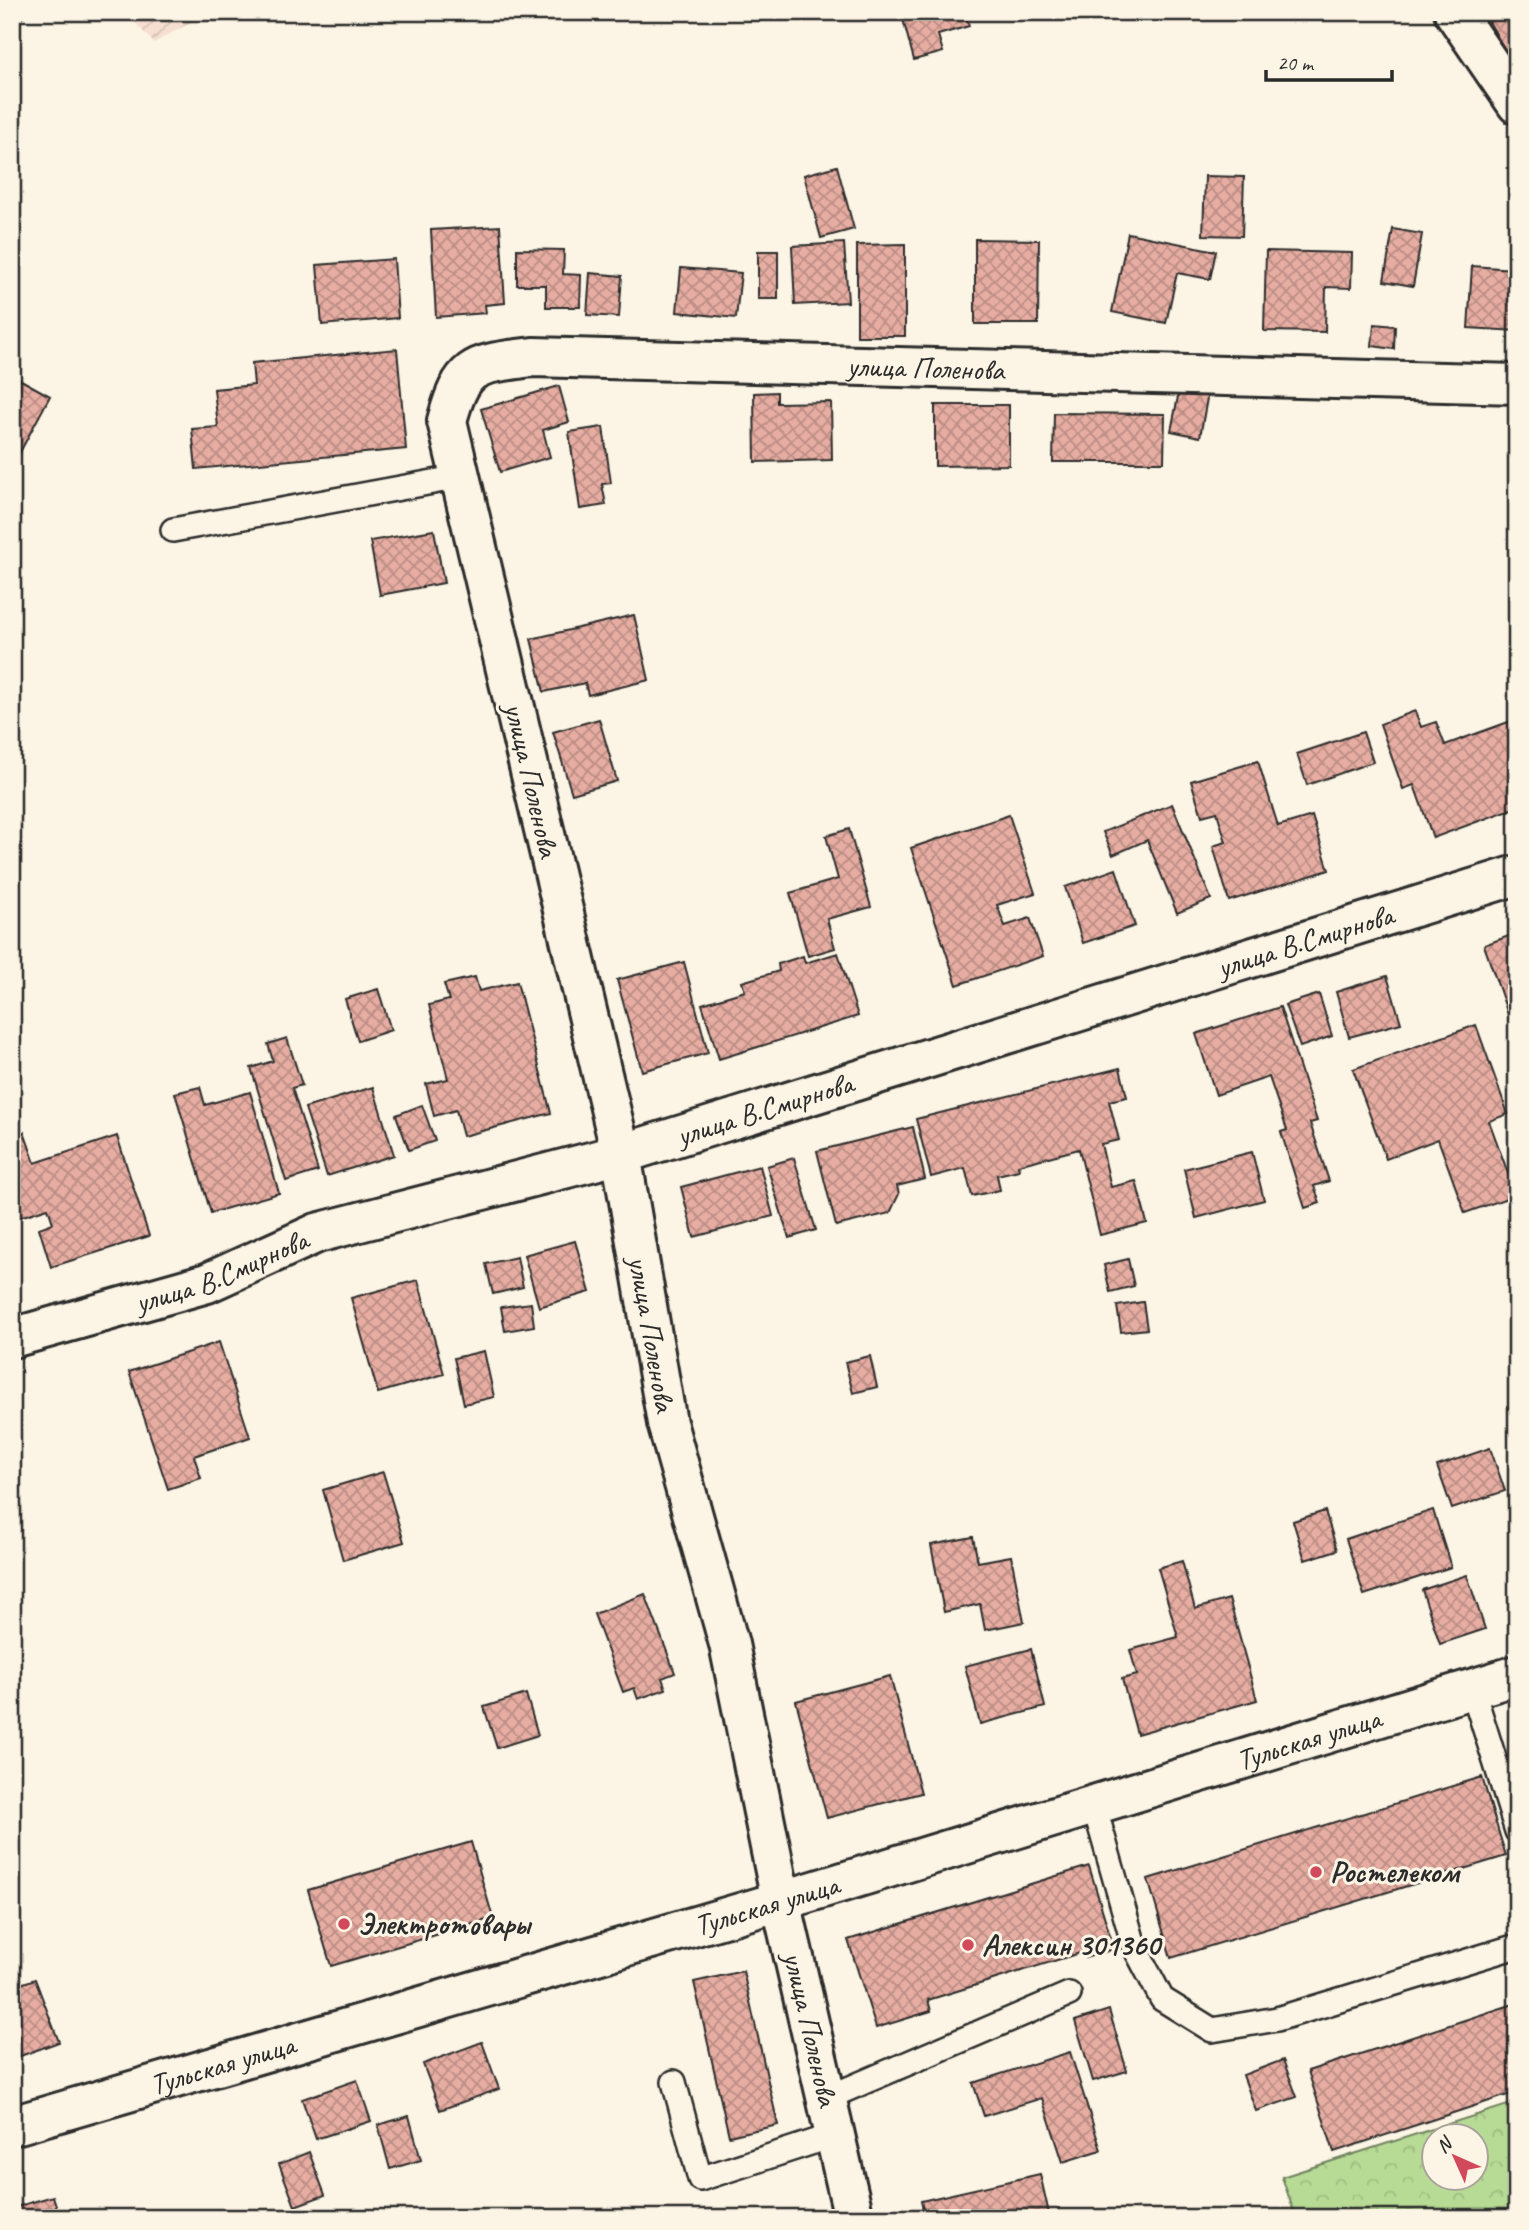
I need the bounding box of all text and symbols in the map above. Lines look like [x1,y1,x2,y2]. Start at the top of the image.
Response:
scale bar [1266,38,1392,82]
text: 20 m [1277,50,1315,76]
street label: улица Поленова [845,347,1007,389]
street label: улица Поленова [495,697,569,863]
street label: улица В.Смирнова [1210,895,1400,987]
street label: улица В.Смирнова [670,1063,860,1155]
street label: улица В.Смирнова [129,1220,316,1322]
street label: улица Поленова [619,1251,685,1417]
street label: Тульская улица [1232,1698,1388,1779]
place label: Ростелеком [1330,1853,1461,1891]
marker: Ростелеком [1308,1864,1324,1880]
street label: Тульская улица [690,1865,846,1944]
place label: Электротовары [358,1905,532,1943]
marker: Электротовары [336,1916,352,1932]
place label: Алексин 301360 [982,1926,1163,1964]
marker: Алексин 301360 [960,1937,976,1953]
street label: улица Поленова [774,1946,848,2112]
street label: Тульская улица [145,2025,302,2104]
north arrow [1420,2122,1490,2192]
text: N [1431,2131,1459,2158]

